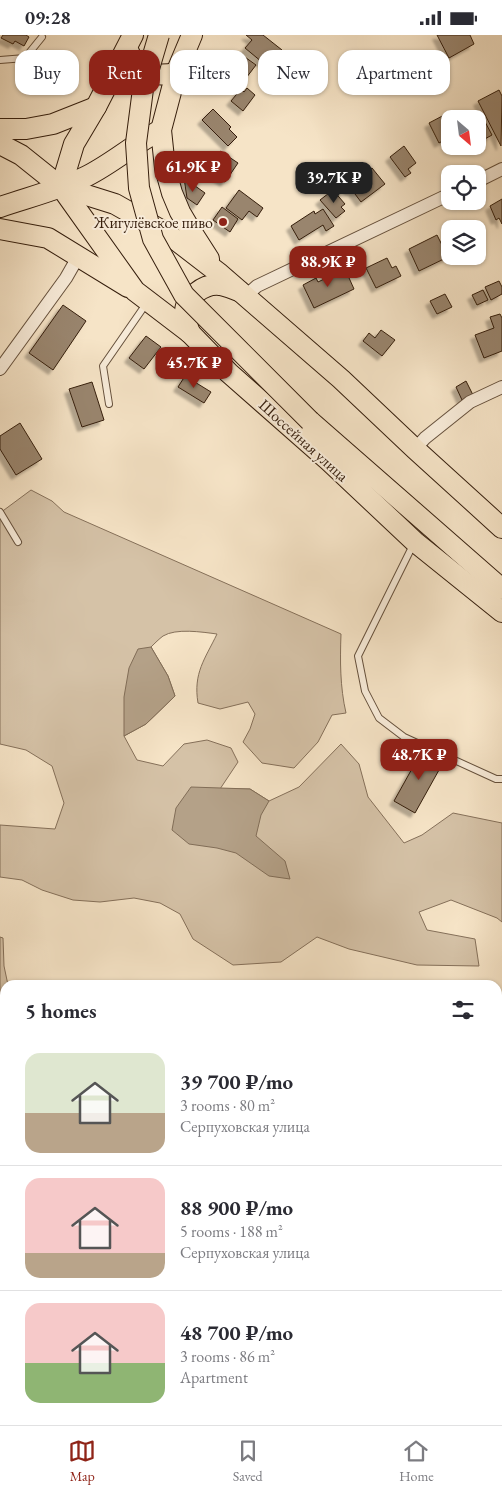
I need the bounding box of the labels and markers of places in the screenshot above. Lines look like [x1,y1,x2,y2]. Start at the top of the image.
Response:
pin: 61.9K ₽ [147,151,239,193]
pin: 39.7K ₽ [288,161,380,204]
place label: Жигулёвское пиво [93,212,213,233]
marker: Жигулёвское пиво [217,216,229,228]
pin: 88.9K ₽ [282,245,374,288]
pin: 45.7K ₽ [148,347,240,389]
pin: 48.7K ₽ [373,739,465,781]

